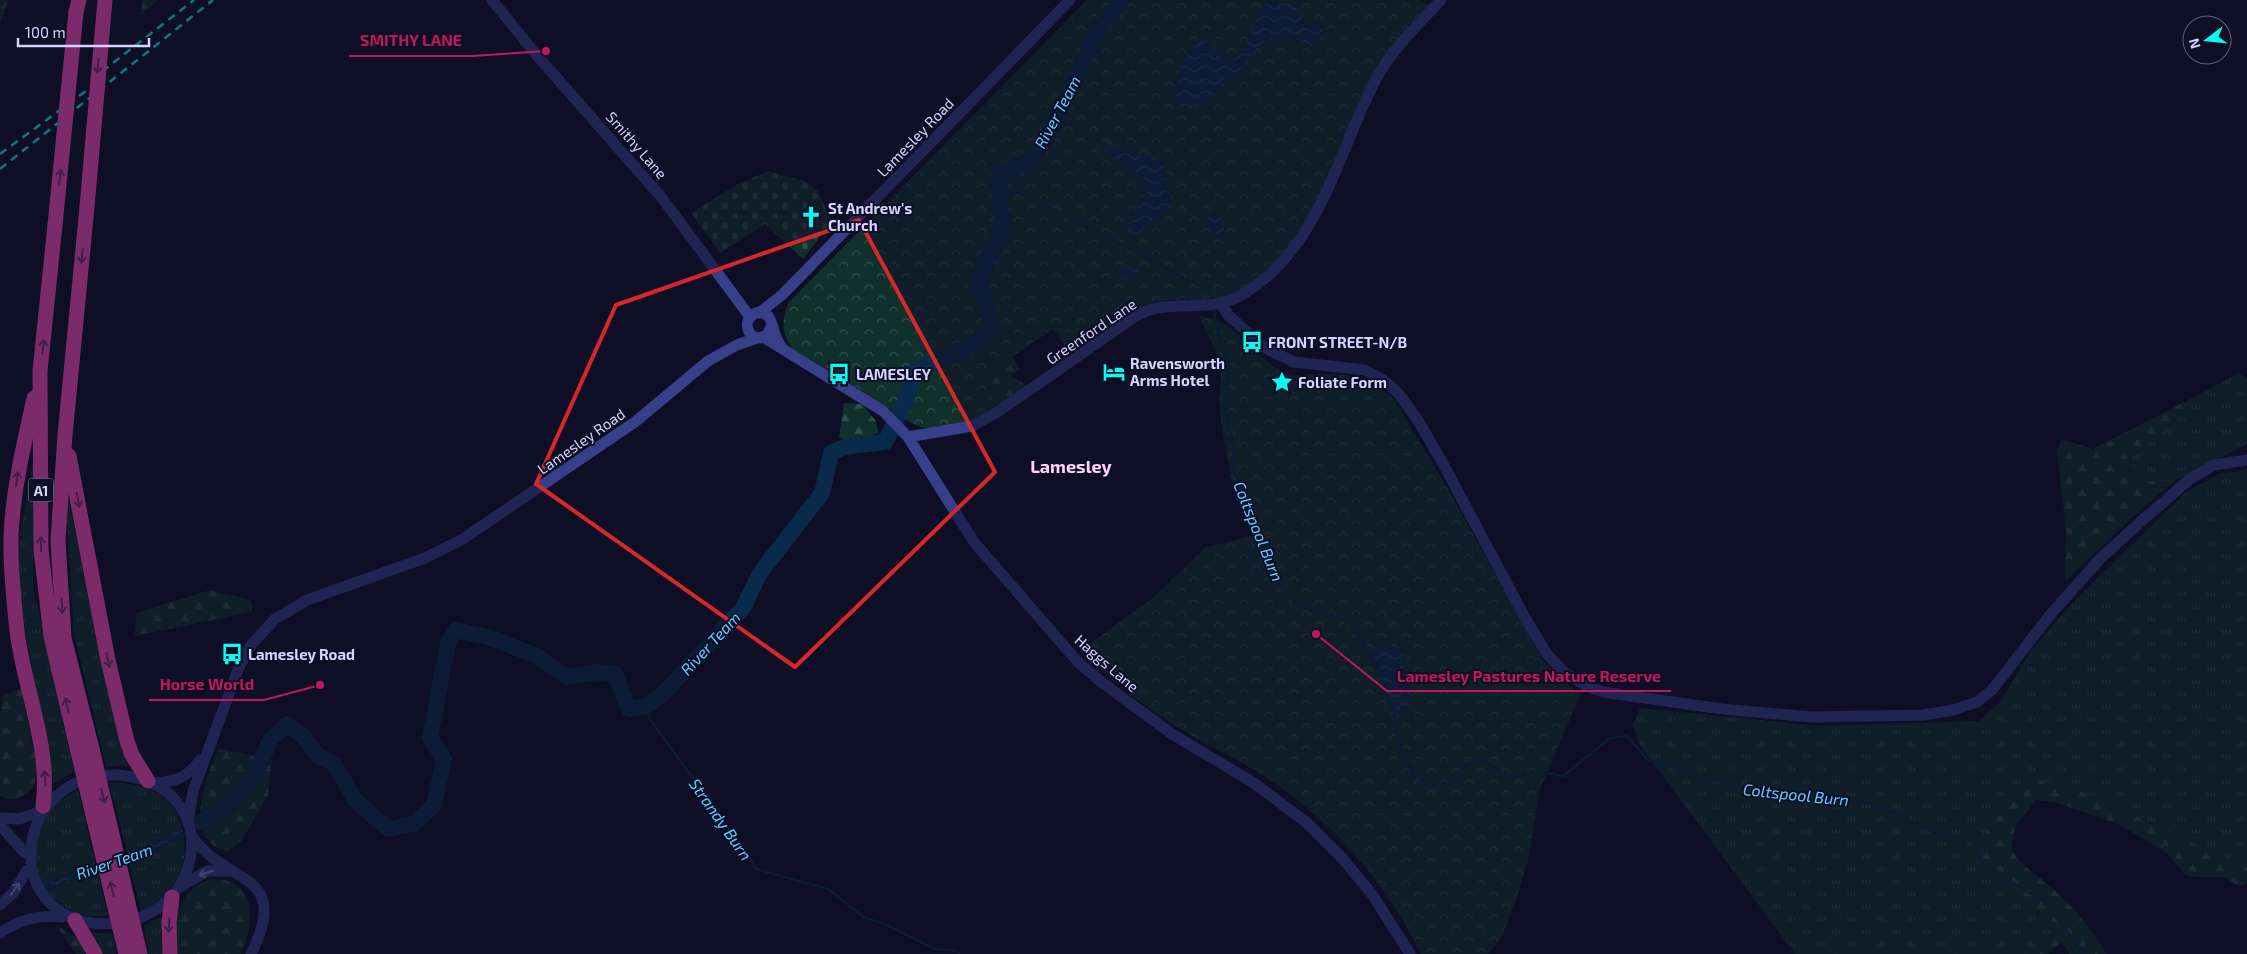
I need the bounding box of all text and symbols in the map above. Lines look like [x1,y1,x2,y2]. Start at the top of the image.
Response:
scale bar [18,15,149,47]
north arrow [2182,15,2232,65]
text: 100 m [25,23,66,41]
callout: SMITHY LANE [349,25,472,56]
text: SMITHY LANE [360,30,462,49]
text: N [2184,37,2204,51]
one-way arrow [94,58,103,74]
water label: River Team [1030,72,1084,151]
street label: Lamesley Road [873,94,957,180]
street label: Smithy Lane [603,108,671,182]
one-way arrow [55,169,65,185]
place label: St Andrew's Church [828,199,912,234]
church icon: St Andrew's Church [798,204,824,230]
one-way arrow [77,248,87,264]
street label: Greenford Lane [1043,294,1139,368]
bus stop icon: FRONT STREET-N/B [1239,329,1265,355]
place label: FRONT STREET-N/B [1268,333,1407,351]
one-way arrow [38,339,48,355]
place label: Ravensworth Arms Hotel [1130,354,1225,389]
hotel icon: Ravensworth Arms Hotel [1101,359,1127,385]
bus stop icon: LAMESLEY [826,361,852,387]
place label: LAMESLEY [856,365,932,383]
place icon: Foliate Form [1269,369,1295,395]
place label: Foliate Form [1298,373,1387,391]
street label: Lamesley Road [534,404,628,478]
district label: Lamesley [1030,455,1113,477]
one-way arrow [12,471,22,487]
road number: A1 [28,478,54,502]
water label: Coltspool Burn [1230,478,1288,584]
one-way arrow [73,492,83,508]
one-way arrow [36,537,46,553]
one-way arrow [57,598,67,614]
water label: River Team [676,607,744,678]
street label: Haggs Lane [1071,630,1143,696]
bus stop icon: Lamesley Road [219,641,245,667]
place label: Lamesley Road [248,645,355,664]
one-way arrow [104,651,113,667]
callout: Lamesley Pastures Nature Reserve [1387,660,1671,691]
text: Lamesley Pastures Nature Reserve [1397,666,1661,686]
callout: Horse World [149,669,264,700]
text: Horse World [160,674,254,693]
one-way arrow [62,697,71,713]
one-way arrow [41,771,50,787]
water label: Strandy Burn [685,774,756,864]
water label: Coltspool Burn [1742,779,1850,809]
one-way arrow [99,788,109,804]
water label: River Team [73,839,155,883]
one-way arrow [198,869,214,878]
one-way arrow [10,882,20,896]
one-way arrow [107,882,116,898]
one-way arrow [164,917,173,933]

